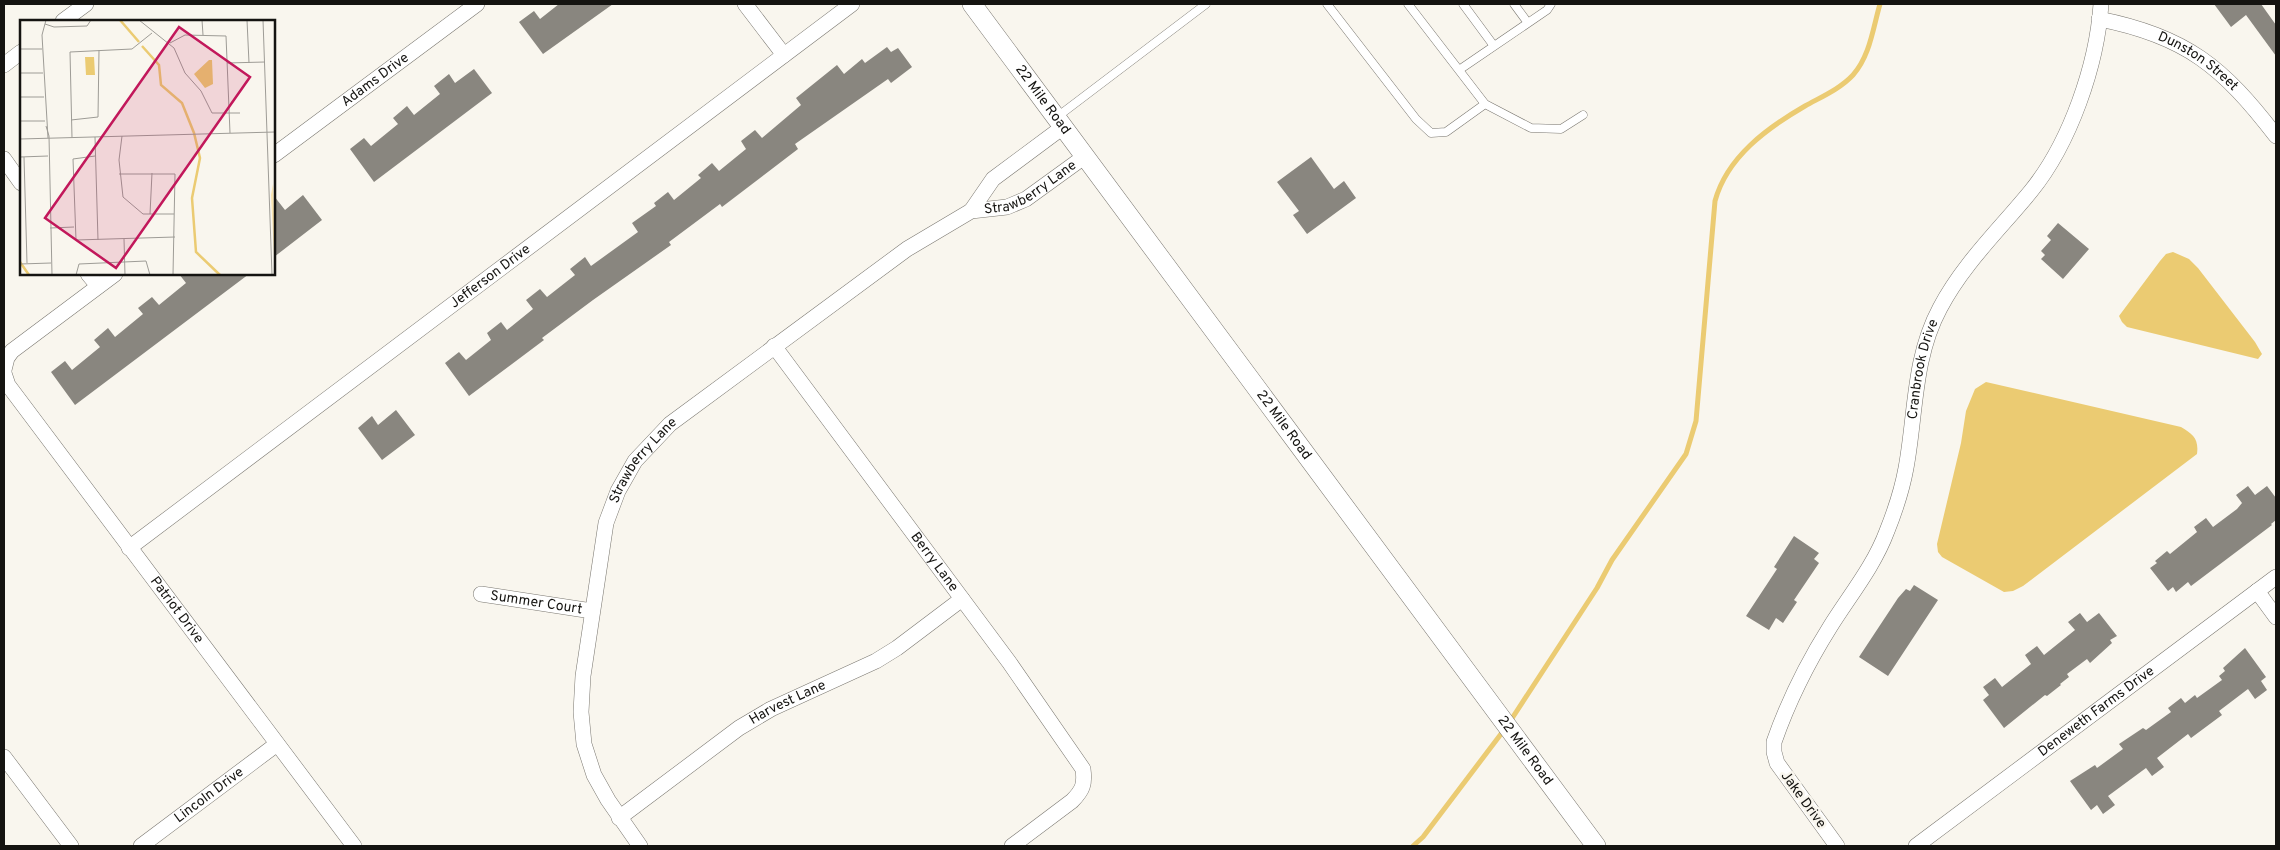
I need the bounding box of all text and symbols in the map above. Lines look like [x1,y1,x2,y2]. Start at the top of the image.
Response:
inset map [20,20,275,275]
street label: Dunston Street [2155,28,2242,94]
street label: Adams Drive [338,49,412,110]
street label: 22 Mile Road [1012,62,1074,138]
street label: Strawberry Lane [983,157,1080,218]
street label: Jefferson Drive [447,241,534,312]
street label: Cranbrook Drive [1904,316,1942,420]
street label: 22 Mile Road [1253,387,1315,463]
street label: Strawberry Lane [606,413,680,505]
street label: Berry Lane [907,529,962,595]
street label: Patriot Drive [146,573,207,647]
street label: Summer Court [489,587,584,618]
street label: Deneweth Farms Drive [2035,662,2158,760]
street label: Harvest Lane [746,677,828,728]
street label: 22 Mile Road [1494,712,1556,788]
street label: Lincoln Drive [171,763,247,827]
street label: Jake Drive [1777,768,1829,832]

